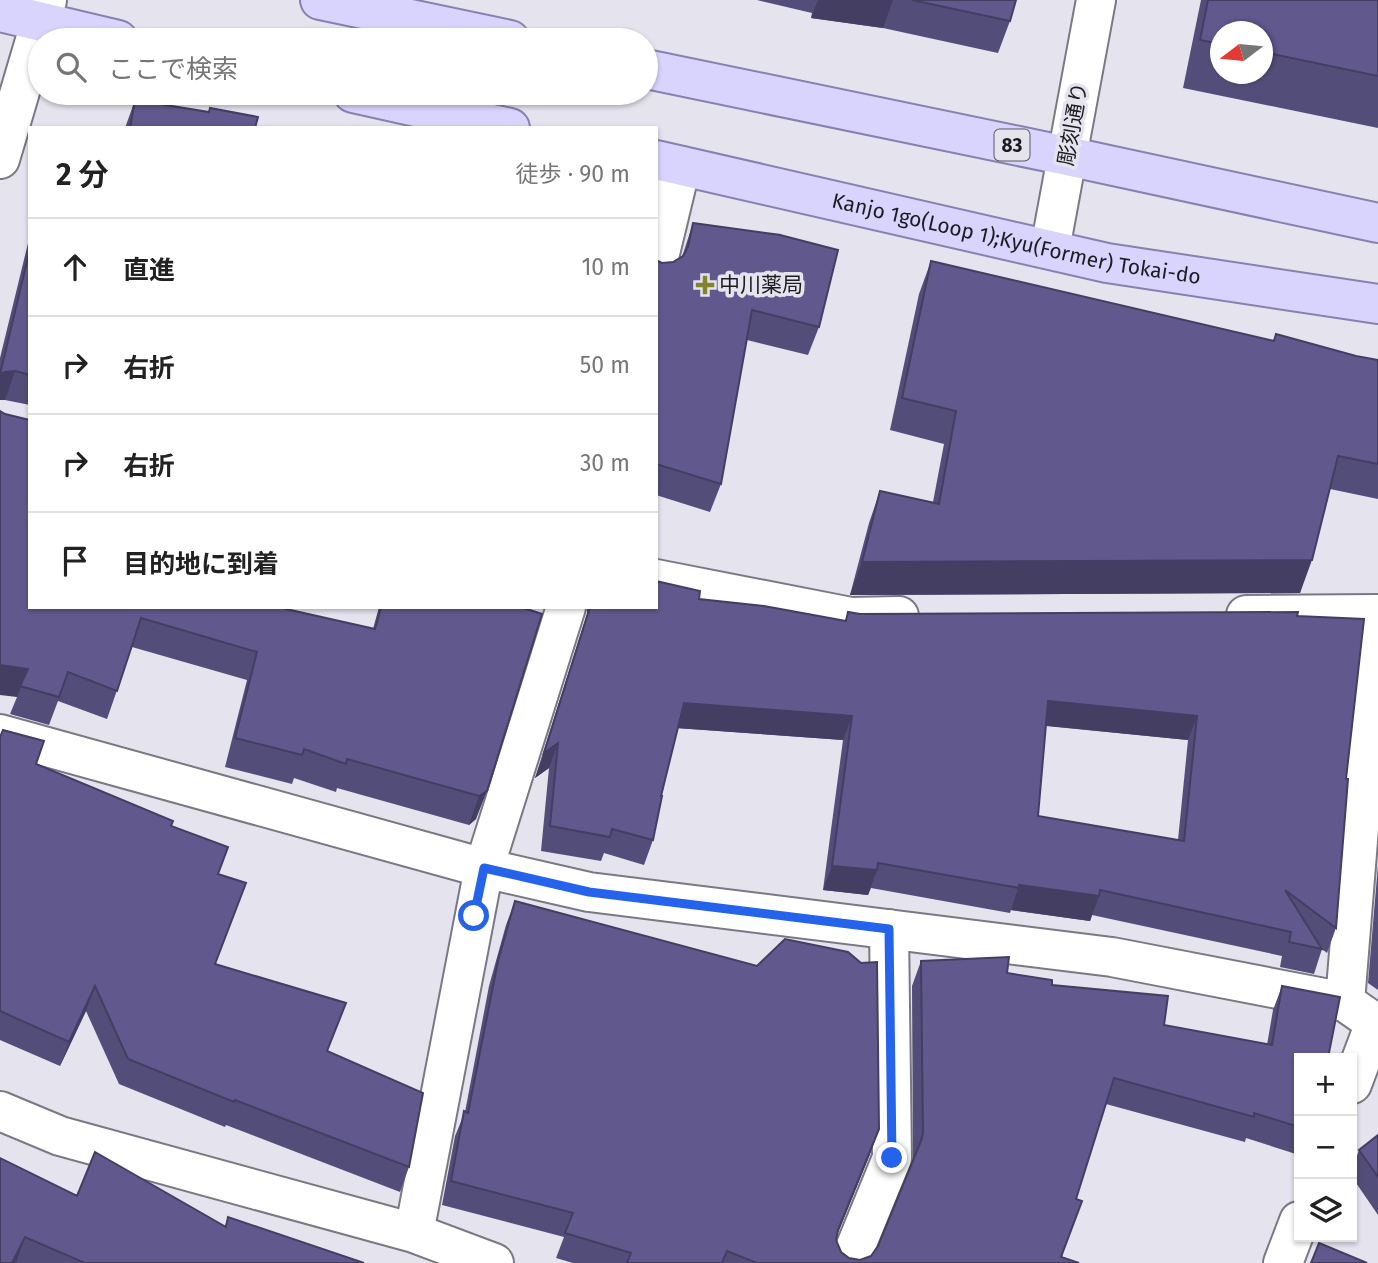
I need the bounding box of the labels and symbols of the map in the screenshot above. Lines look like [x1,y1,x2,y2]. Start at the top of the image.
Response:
north arrow [1210,21,1273,84]
street label: 彫刻通り [1053,80,1093,168]
road number: 83 [995,130,1030,160]
street label: Kanjo 1go(Loop 1);Kyu(Former) Tokai-do [829,188,1203,290]
place label: 中川薬局 [719,272,803,298]
marker: 中川薬局 [697,277,713,293]
route start [458,900,489,931]
route end [876,1142,907,1173]

